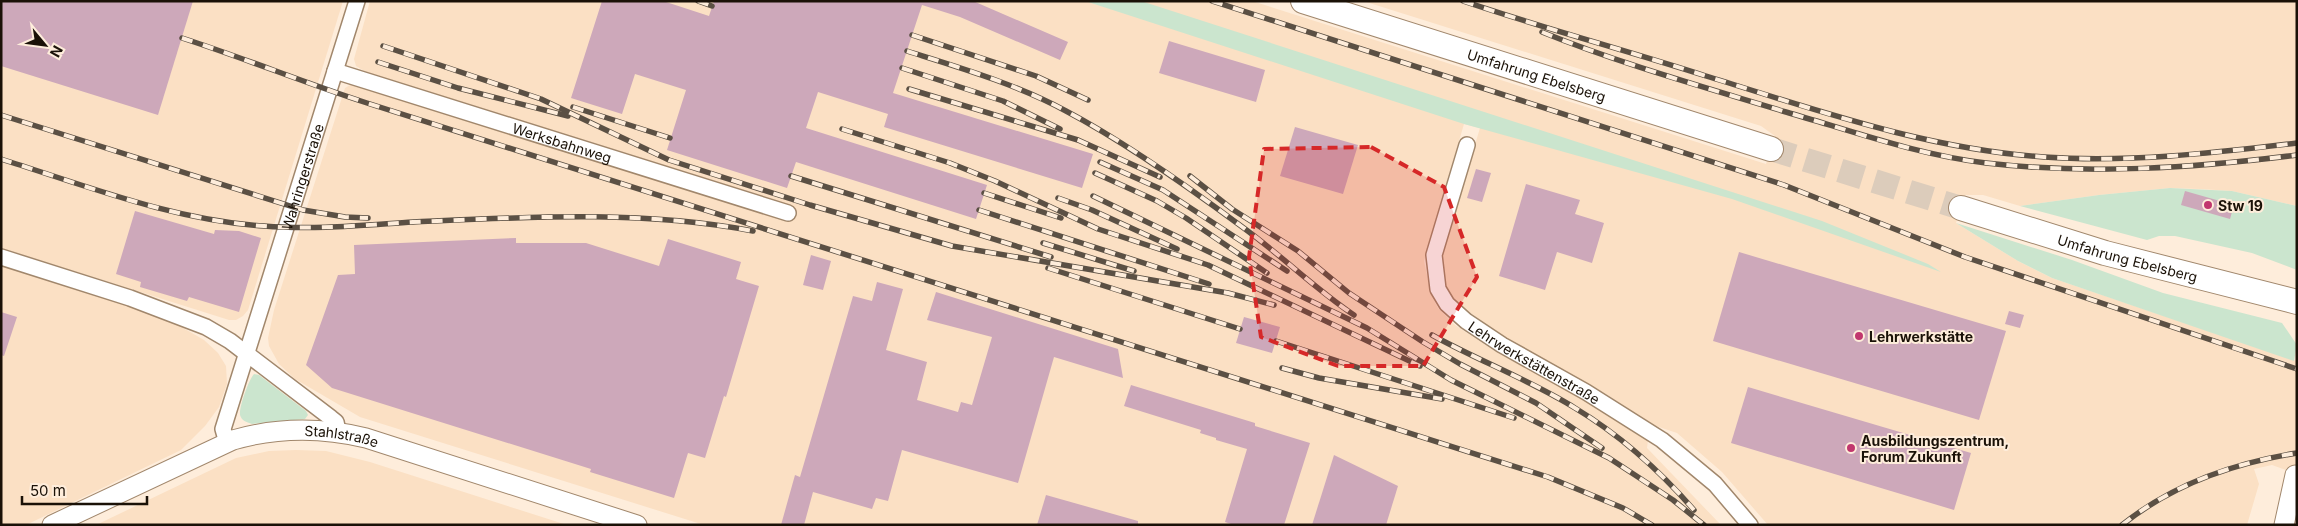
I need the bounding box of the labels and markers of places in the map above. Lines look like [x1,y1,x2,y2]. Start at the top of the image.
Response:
place label: Stw 19 [2218,197,2263,214]
marker: Stw 19 [2202,199,2214,211]
place label: Lehrwerkstätte [1869,328,1973,345]
marker: Lehrwerkstätte [1853,330,1865,342]
place label: Ausbildungszentrum, Forum Zukunft [1861,432,2009,465]
marker: Ausbildungszentrum, Forum Zukunft [1845,442,1857,454]

